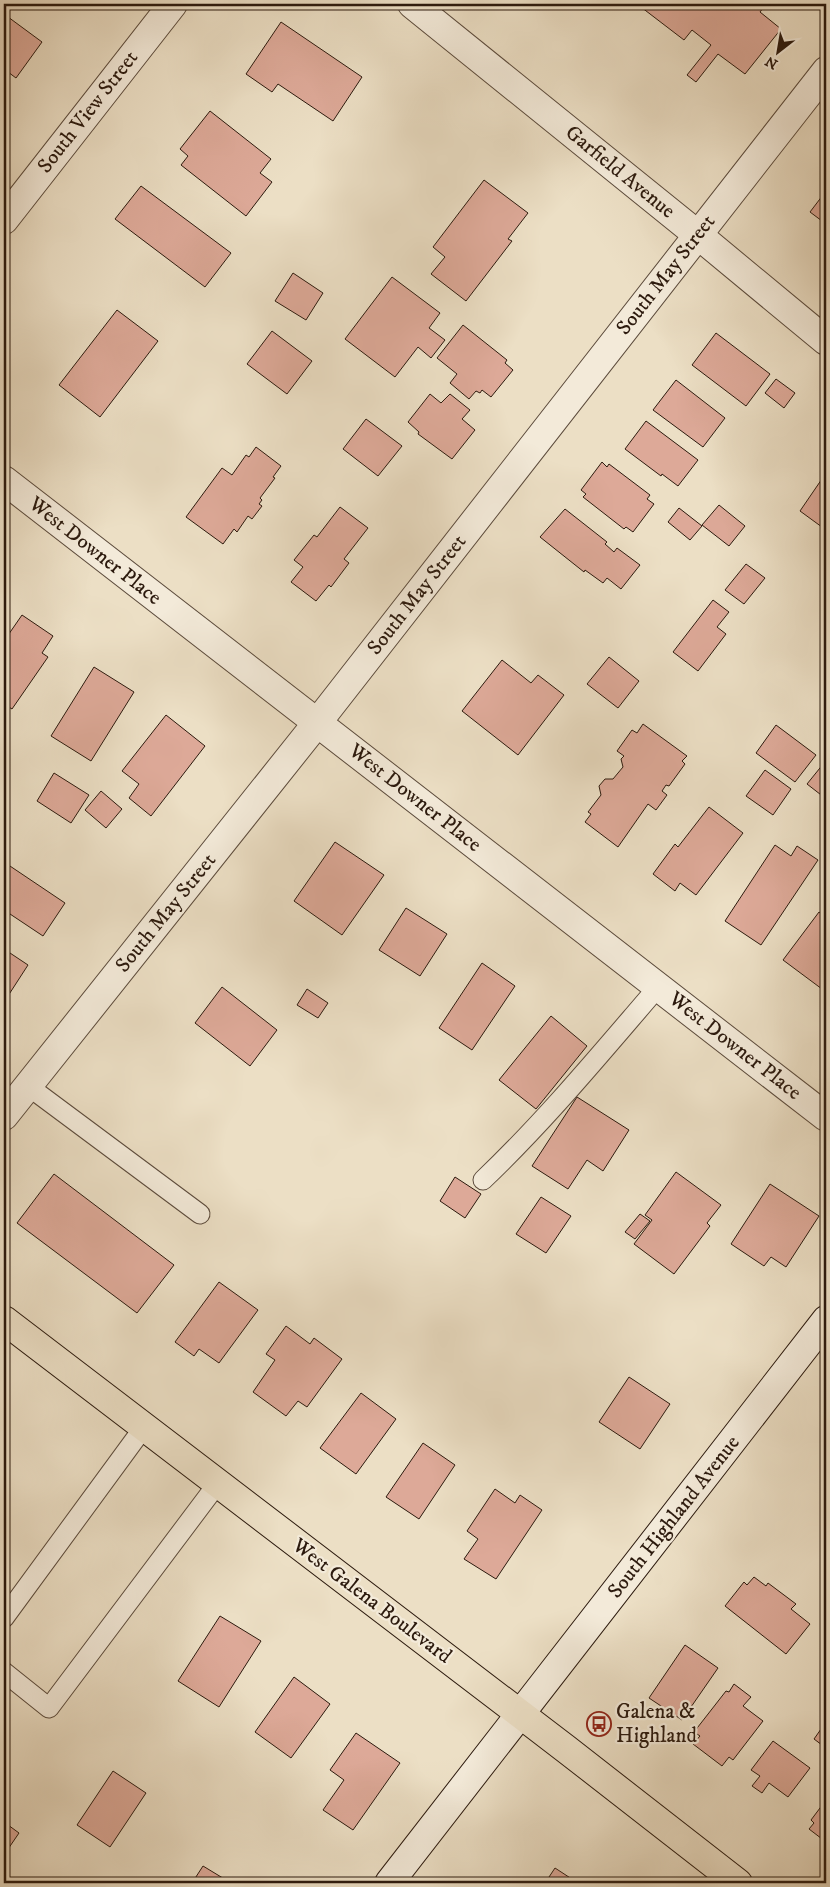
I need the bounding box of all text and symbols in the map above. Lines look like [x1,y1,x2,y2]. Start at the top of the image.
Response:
north arrow [752,28,802,78]
street label: South View Street [32,45,144,178]
text: N [762,51,781,73]
street label: Garfield Avenue [560,120,680,224]
street label: South May Street [611,209,721,340]
street label: West Downer Place [23,490,167,611]
street label: South May Street [362,529,472,660]
street label: West Downer Place [343,737,487,858]
street label: South May Street [110,848,222,978]
street label: West Downer Place [663,985,807,1106]
street label: South Highland Avenue [602,1430,746,1604]
street label: West Galena Boulevard [286,1532,457,1670]
place label: Galena & Highland [616,1699,697,1749]
bus stop icon: Galena & Highland [586,1711,612,1737]

